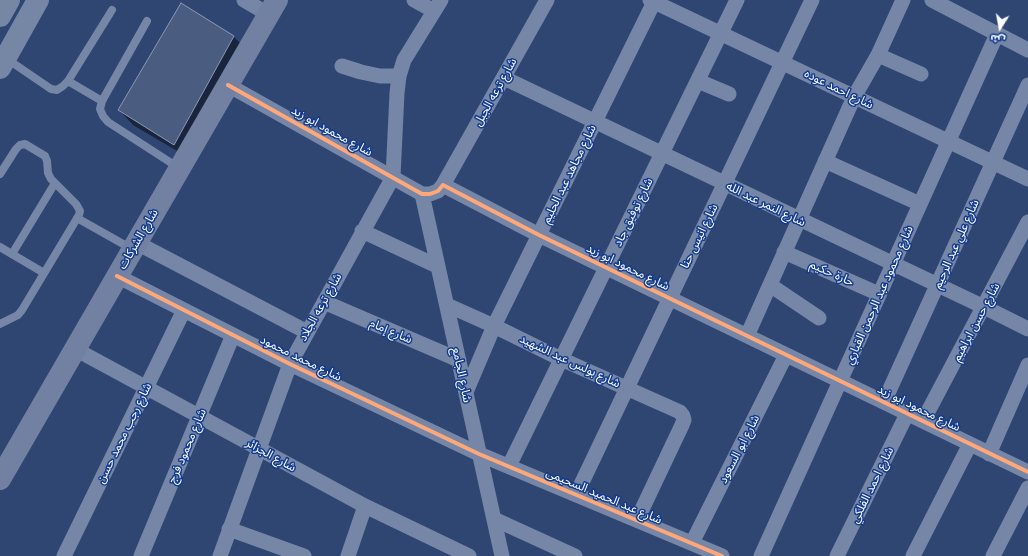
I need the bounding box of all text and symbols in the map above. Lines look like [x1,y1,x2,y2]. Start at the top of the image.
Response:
north arrow [980,8,1020,48]
text: ش [989,32,1006,48]
street label: شارع ترعه الجبل [470,55,520,129]
street label: شارع احمد عوده [802,66,876,112]
street label: شارع محمود ابو زيد [289,103,375,159]
street label: شارع مجاهد عبد الحليم [539,122,599,226]
street label: شارع توفيق جاد [610,175,656,249]
street label: شارع النمر عبد الله [724,179,808,229]
street label: شارع علي عبد الرحيم [930,197,982,291]
street label: شارع انيس حنا [677,201,721,271]
street label: شارع الشركات [115,206,161,272]
street label: شارع محمود عبد الرحمن القباري [842,223,916,367]
street label: شارع محمود ابو زيد [584,241,672,293]
street label: حارة حكيم [808,257,856,289]
street label: شارع ترعه الجلاد [295,270,345,344]
street label: شارع حسن ابراهيم [949,280,1003,364]
street label: شارع إمام [368,316,414,346]
street label: شارع بولس عبد الشهيد [517,331,623,391]
street label: شارع محمد محمود [258,332,344,384]
street label: شارع الجامع [449,346,475,404]
street label: شارع رجب محمد حسن [93,380,155,486]
street label: شارع محمود ابو زيد [875,382,963,434]
street label: شارع محمود فرج [165,407,209,485]
street label: شارع ابو السعود [716,412,762,486]
street label: شارع الجزائر [243,435,299,475]
street label: شارع احمد الفلكي [847,444,897,526]
street label: شارع عبد الحميد السحيمى [544,465,664,527]

